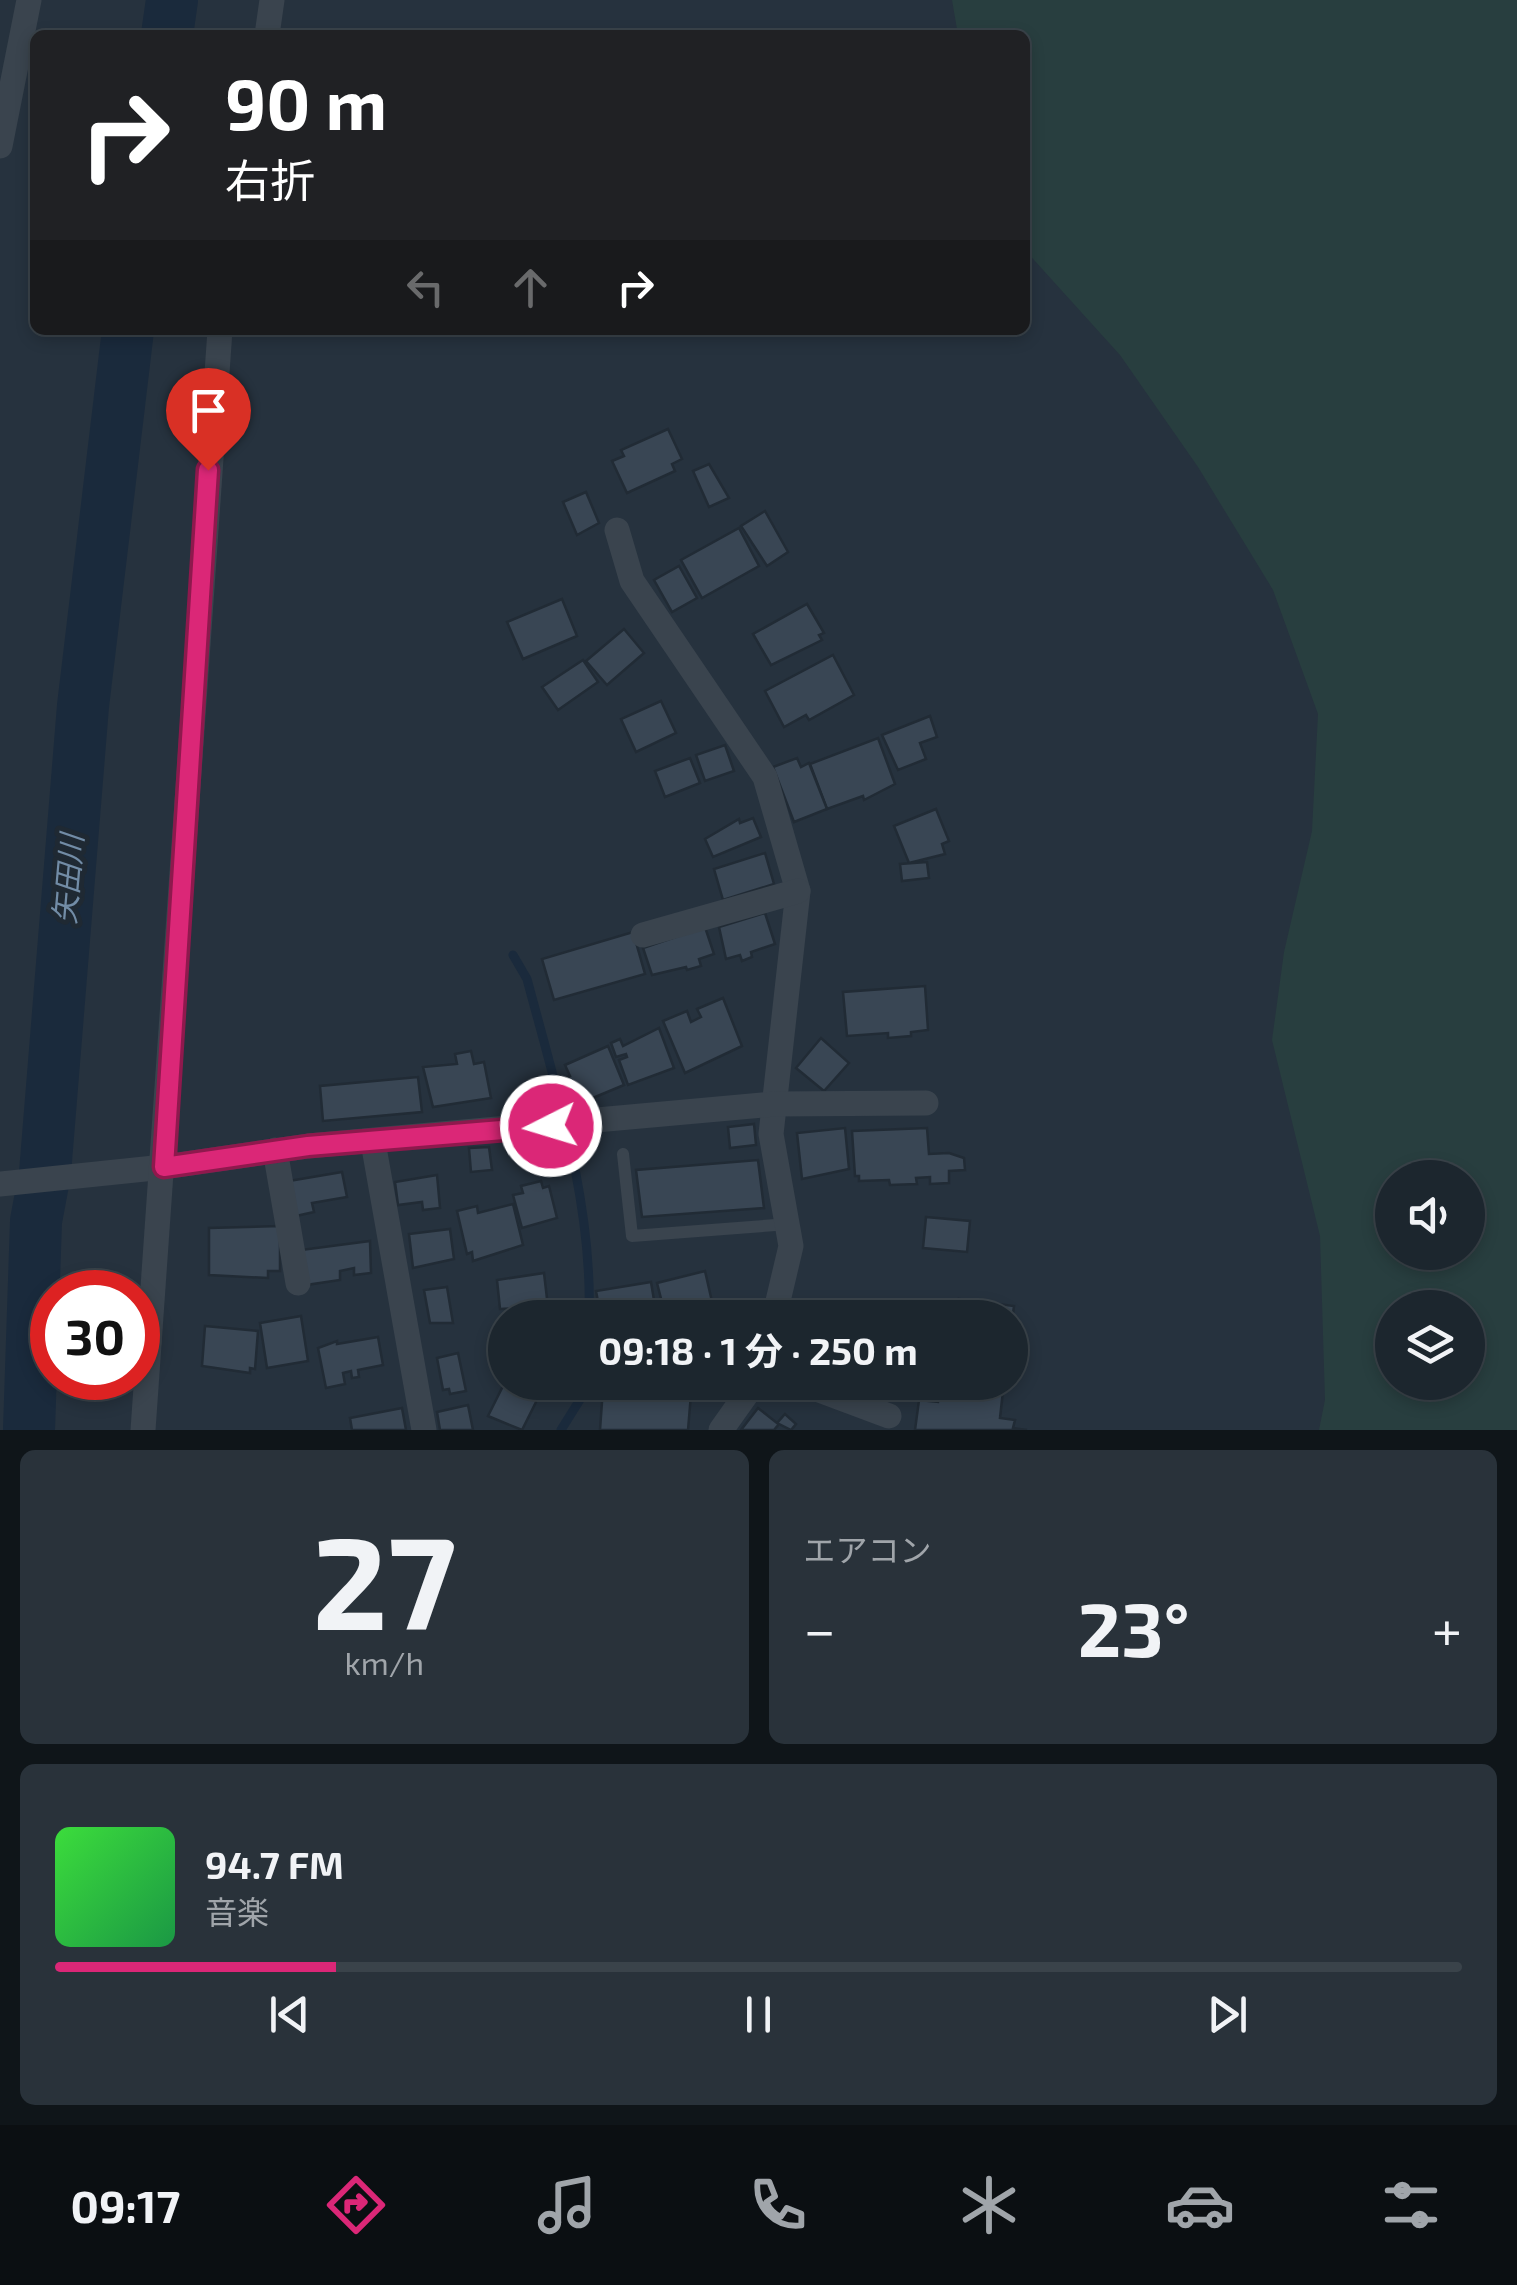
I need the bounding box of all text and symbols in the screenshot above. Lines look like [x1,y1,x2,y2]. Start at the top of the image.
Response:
text: 90 m [225,60,387,144]
icon: right [60,70,190,200]
text: 右折 [225,152,315,206]
icon: left [398,260,453,315]
icon: ahead [503,260,558,315]
icon: right [608,260,663,315]
pin [166,368,251,471]
icon: arrive [181,383,236,438]
water label: 矢田川 [45,830,89,925]
position arrow [499,1074,603,1178]
map controls [1375,1160,1485,1400]
button: sound [1375,1160,1485,1270]
speed limit sign: 30 [30,1270,160,1400]
button: layers [1375,1290,1485,1400]
text: 09:18 · 1 分 · 250 m [598,1327,918,1373]
text: 27 [312,1500,456,1656]
text: エアコン [804,1530,932,1568]
text: 23° [1078,1582,1190,1672]
text: − [804,1595,836,1661]
text: + [1432,1595,1462,1661]
text: km/h [345,1643,424,1681]
text: 94.7 FM [205,1841,344,1887]
text: 音楽 [205,1892,269,1930]
icon: previous [262,1987,317,2042]
icon: pause [731,1987,786,2042]
icon: next [1200,1987,1255,2042]
icon: directions [321,2170,391,2240]
icon: music [532,2170,602,2240]
icon: phone [743,2170,813,2240]
icon: climate [954,2170,1024,2240]
icon: car [1165,2170,1235,2240]
icon: filters [1376,2170,1446,2240]
text: 09:17 [71,2178,180,2232]

